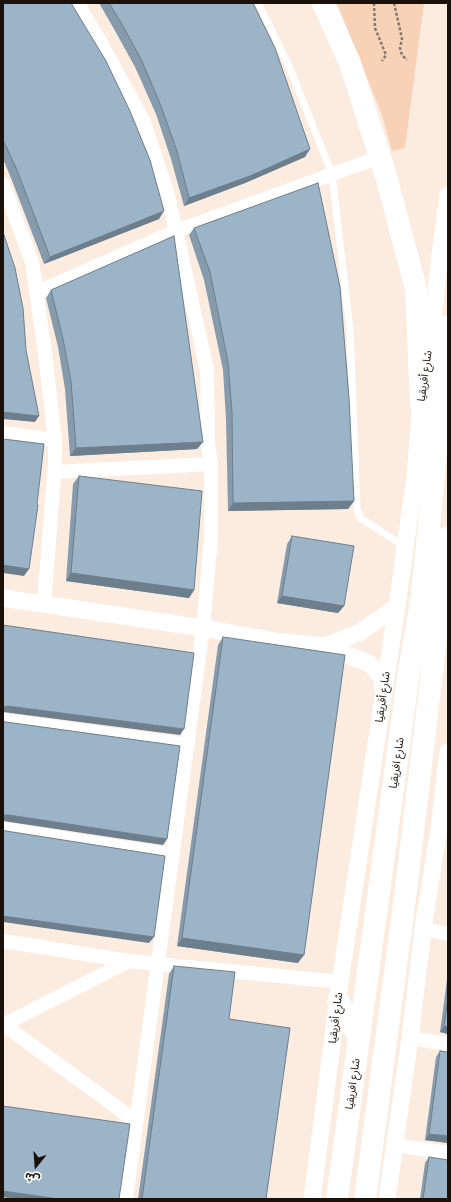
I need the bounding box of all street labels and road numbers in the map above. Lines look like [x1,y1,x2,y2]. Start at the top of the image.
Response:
street label: شارع أفريقيا [415,350,435,402]
street label: شارع أفريقيا [373,671,393,723]
street label: شارع افريقيا [387,737,407,789]
street label: شارع أفريقيا [326,992,346,1044]
street label: شارع افريقيا [343,1058,363,1110]

